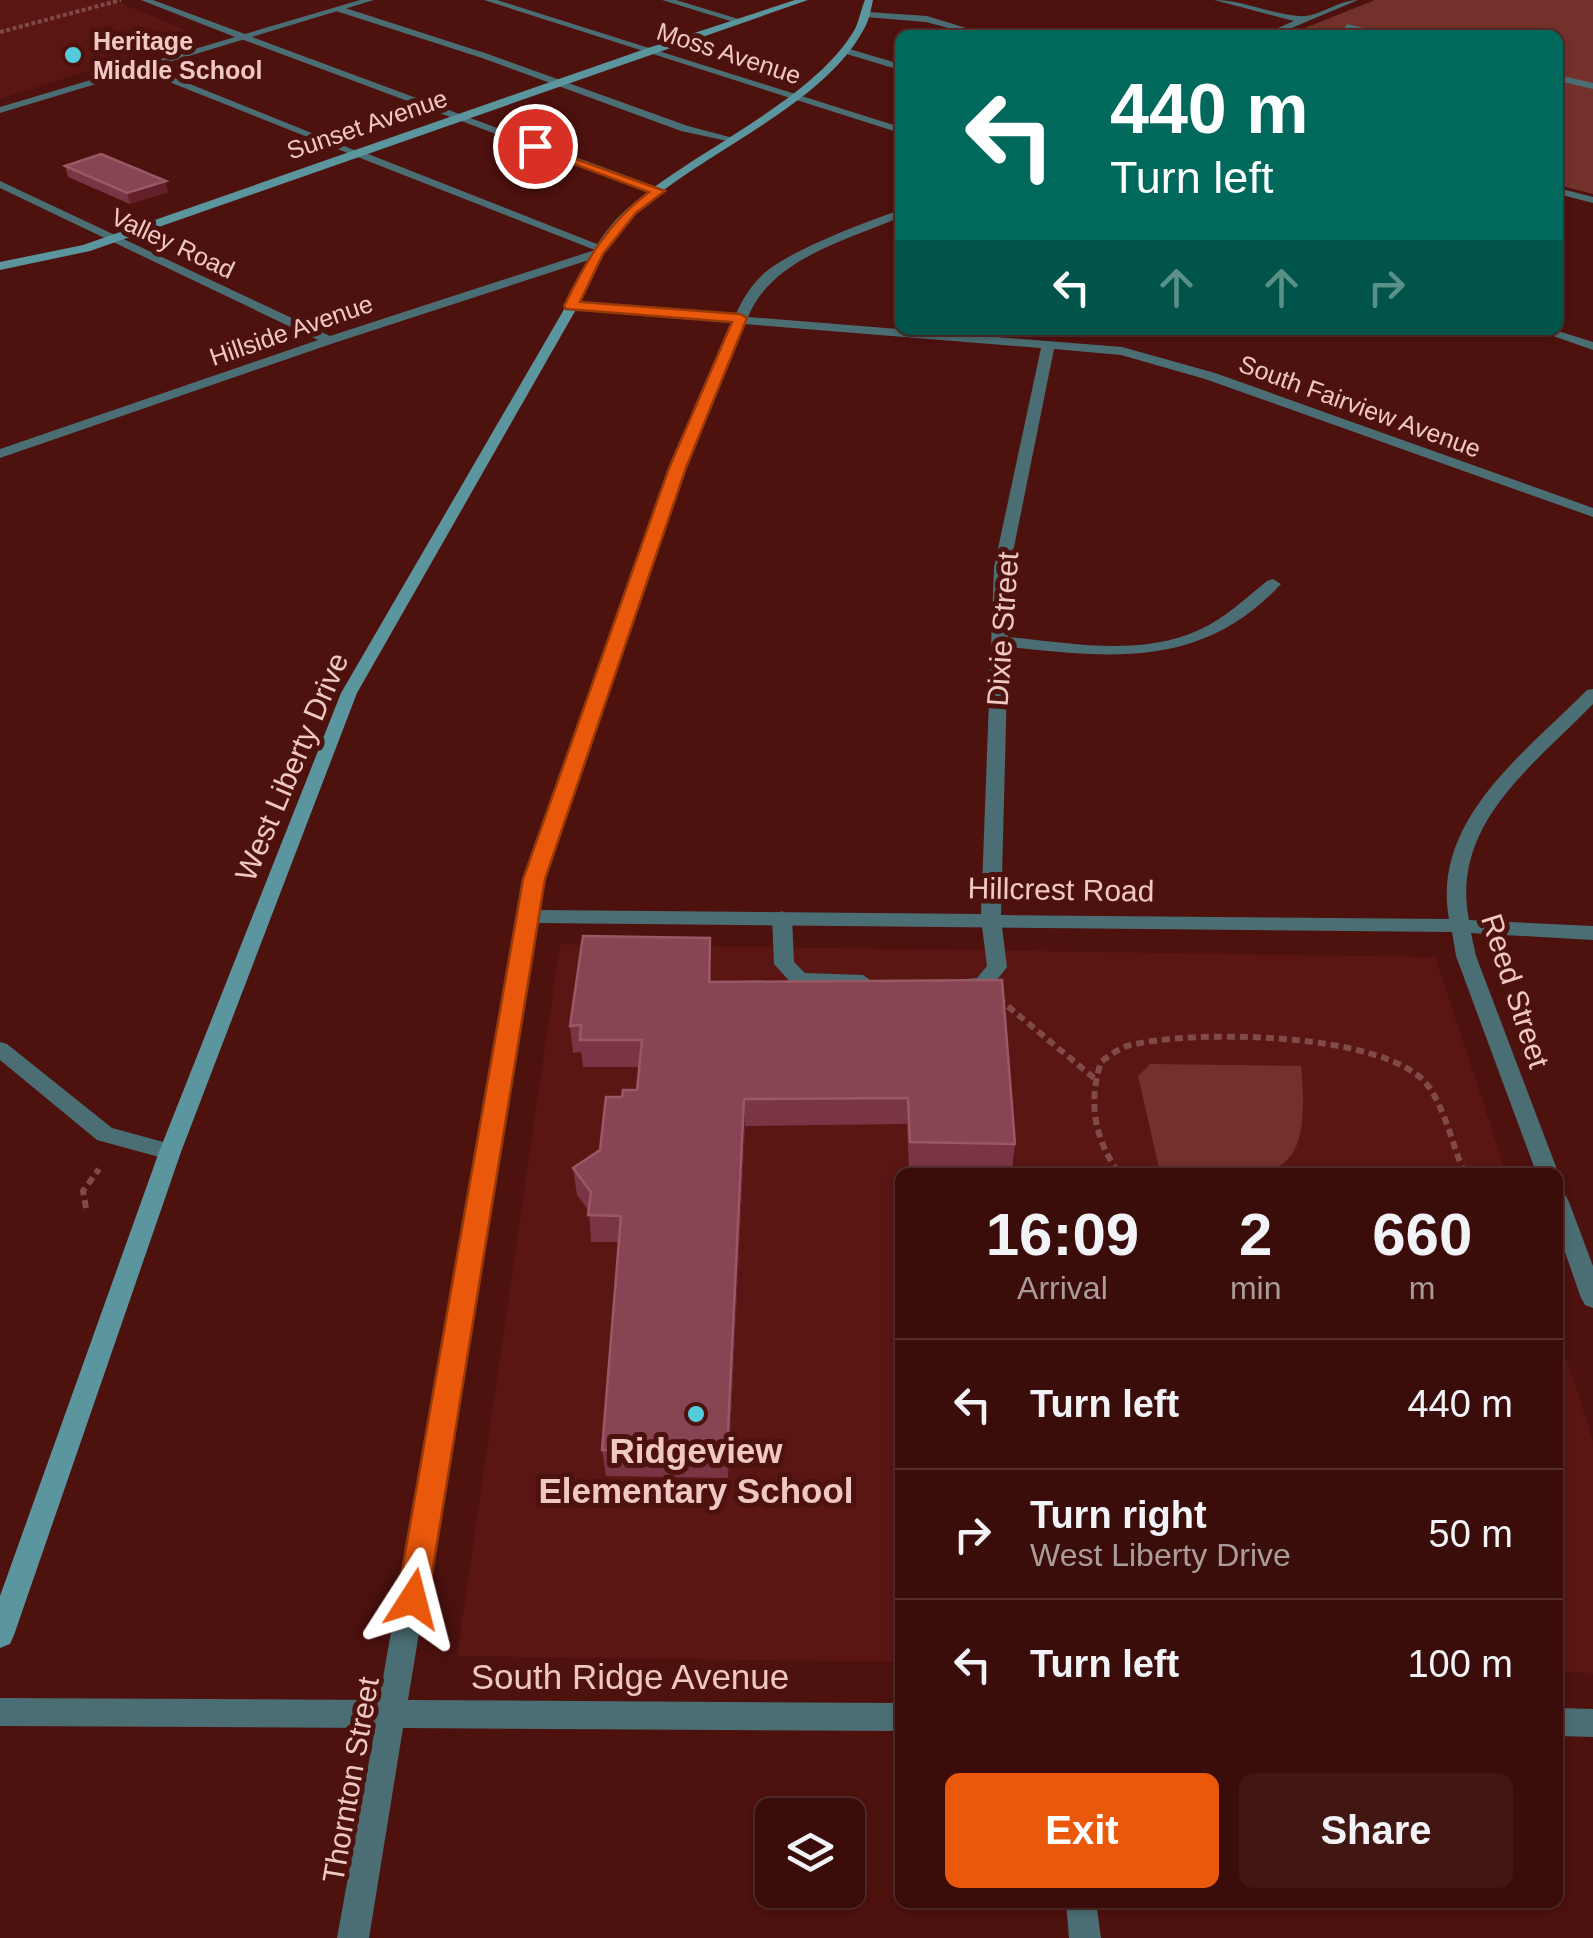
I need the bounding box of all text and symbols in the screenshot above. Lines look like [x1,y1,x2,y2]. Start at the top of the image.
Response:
street label: Moss Avenue [654,17,804,89]
place label: Heritage Middle School [93,27,262,84]
marker: Heritage Middle School [62,44,84,66]
icon: left [945,70,1075,200]
text: 440 m [1110,70,1308,148]
street label: Sunset Avenue [283,83,451,165]
pin [493,104,578,189]
icon: arrive [508,119,563,174]
text: Turn left [1110,152,1273,203]
street label: Valley Road [107,202,239,284]
icon: left [1044,260,1099,315]
icon: ahead [1149,260,1204,315]
icon: ahead [1254,260,1309,315]
icon: right [1359,260,1414,315]
street label: Hillside Avenue [206,289,376,371]
street label: South Fairview Avenue [1235,349,1485,463]
street label: Dixie Street [981,550,1024,707]
street label: West Liberty Drive [229,648,354,886]
street label: Hillcrest Road [967,871,1155,908]
street label: Reed Street [1475,910,1556,1073]
text: 16:09 [986,1201,1139,1268]
text: 2 [1239,1201,1272,1268]
text: 660 [1372,1201,1472,1268]
text: Arrival [1017,1270,1108,1306]
text: min [1230,1270,1281,1306]
text: m [1409,1270,1436,1306]
icon: left [945,1377,1000,1432]
text: Turn left [1030,1383,1179,1425]
text: 440 m [1407,1383,1513,1425]
marker: Ridgeview Elementary School [685,1403,707,1425]
place label: Ridgeview Elementary School [538,1431,854,1510]
text: Turn right [1030,1494,1207,1536]
icon: right [945,1507,1000,1562]
text: 50 m [1429,1513,1513,1555]
text: West Liberty Drive [1030,1537,1291,1573]
position arrow [361,1547,465,1651]
icon: left [945,1637,1000,1692]
text: Turn left [1030,1643,1179,1685]
text: 100 m [1407,1643,1513,1685]
street label: South Ridge Avenue [471,1657,789,1696]
street label: Thornton Street [316,1674,385,1885]
button: Exit [945,1773,1219,1888]
button: Share [1239,1773,1513,1888]
map controls [755,1798,865,1908]
button: layers [755,1798,865,1908]

